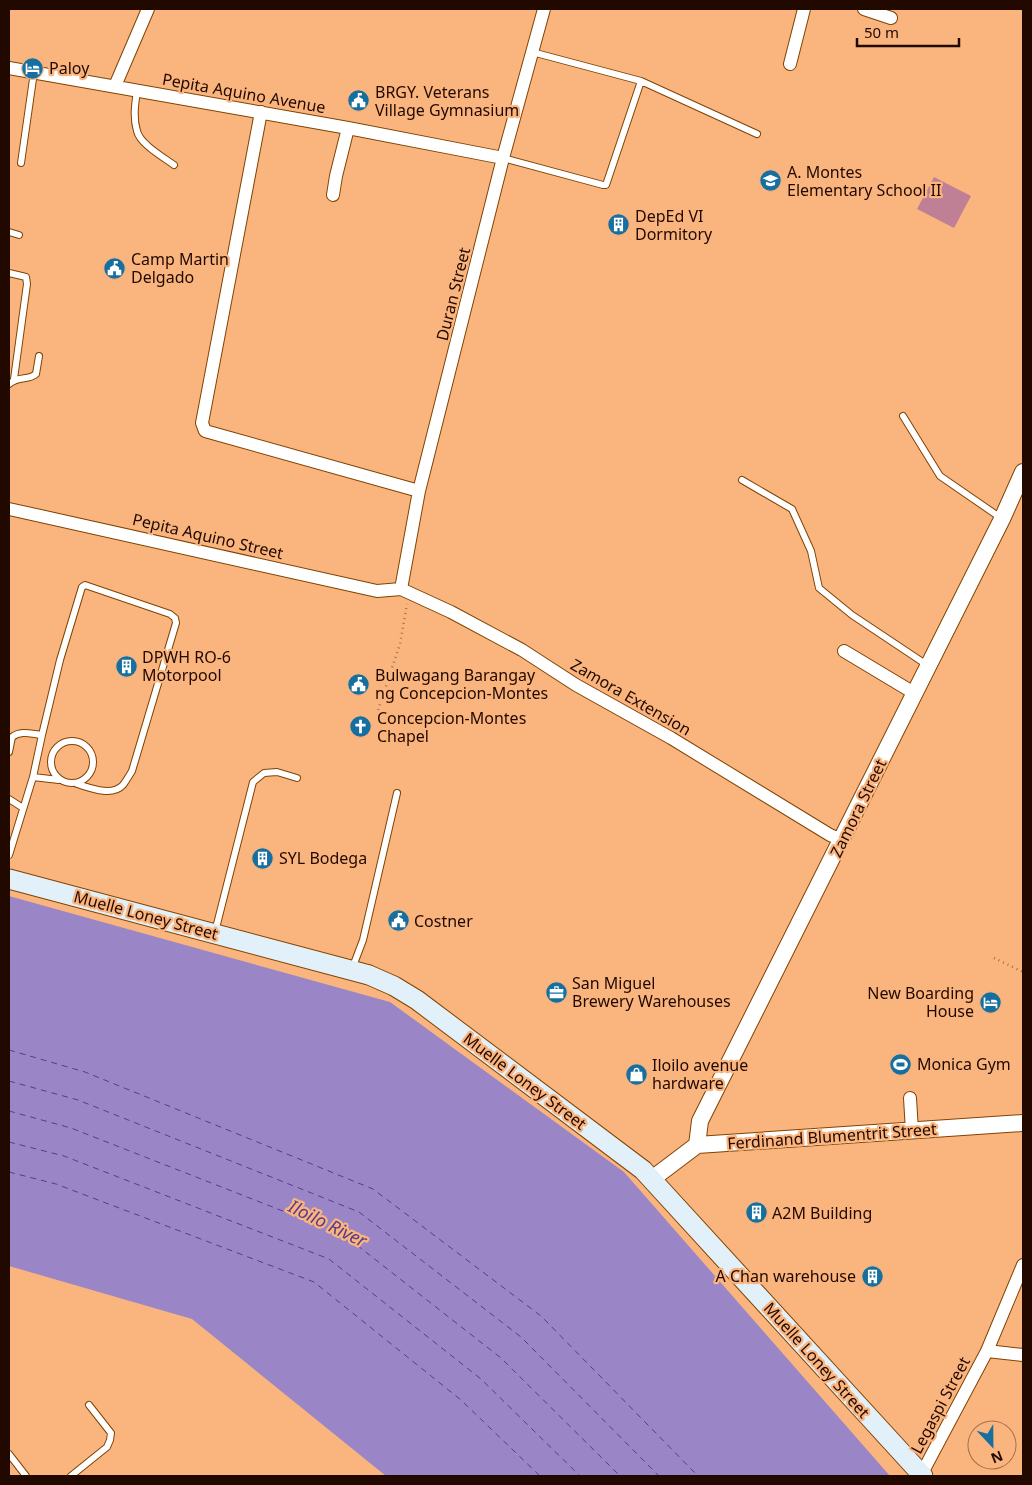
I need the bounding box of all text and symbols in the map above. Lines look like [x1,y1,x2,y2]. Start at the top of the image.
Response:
scale bar [857,15,960,47]
text: 50 m [864,22,899,42]
hotel icon: Paloy [21,56,45,80]
place label: Paloy [49,57,90,79]
street label: Pepita Aquino Avenue [161,68,327,118]
place label: BRGY. Veterans Village Gymnasium [375,81,519,121]
public building icon: BRGY. Veterans Village Gymnasium [347,89,371,113]
place label: A. Montes Elementary School II [787,161,941,201]
school or university icon: A. Montes Elementary School II [759,169,783,193]
place label: DepEd VI Dormitory [635,205,713,245]
building icon: DepEd VI Dormitory [607,213,631,237]
street label: Duran Street [431,245,475,343]
place label: Camp Martin Delgado [131,248,229,288]
public building icon: Camp Martin Delgado [103,256,127,280]
street label: Pepita Aquino Street [130,508,286,564]
place label: DPWH RO-6 Motorpool [142,646,231,686]
building icon: DPWH RO-6 Motorpool [114,654,138,678]
street label: Zamora Extension [567,654,695,740]
place label: Bulwagang Barangay ng Concepcion-Montes [375,664,548,704]
public building icon: Bulwagang Barangay ng Concepcion-Montes [347,672,371,696]
place label: Concepcion-Montes Chapel [377,707,526,747]
church icon: Concepcion-Montes Chapel [349,715,373,739]
street label: Zamora Street [825,755,891,861]
building icon: SYL Bodega [251,846,275,870]
place label: SYL Bodega [279,847,367,869]
street label: Muelle Loney Street [71,885,221,945]
public building icon: Costner [386,909,410,933]
place label: Costner [414,910,473,932]
place label: San Miguel Brewery Warehouses [572,972,731,1012]
office icon: San Miguel Brewery Warehouses [544,980,568,1004]
place label: New Boarding House [867,982,974,1022]
hotel icon: New Boarding House [978,990,1002,1014]
street label: Muelle Loney Street [459,1028,591,1135]
sports icon: Monica Gym [889,1052,913,1076]
place label: Monica Gym [917,1053,1011,1075]
place label: Iloilo avenue hardware [652,1054,748,1094]
shop icon: Iloilo avenue hardware [624,1062,648,1086]
street label: Ferdinand Blumentrit Street [727,1118,938,1154]
water label: Iloilo River [284,1193,372,1253]
building icon: A2M Building [744,1201,768,1225]
place label: A2M Building [772,1202,872,1224]
building icon: A Chan warehouse [860,1264,884,1288]
place label: A Chan warehouse [716,1265,856,1287]
street label: Muelle Loney Street [759,1297,875,1423]
street label: Legaspi Street [905,1353,975,1457]
north arrow [967,1420,1017,1470]
text: N [988,1447,1006,1468]

